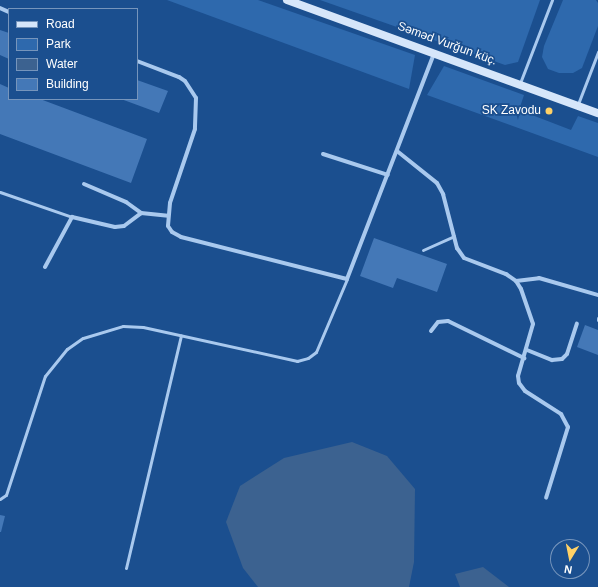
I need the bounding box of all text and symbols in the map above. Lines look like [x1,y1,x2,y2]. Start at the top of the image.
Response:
legend [8,8,138,100]
text: Road [46,17,75,31]
street label: Səməd Vurğun küç. [395,19,499,69]
text: Park [46,37,71,51]
text: Water [46,57,78,71]
text: Building [46,77,89,91]
place label: SK Zavodu [482,104,541,118]
marker: SK Zavodu [544,106,554,116]
north arrow [550,539,590,579]
text: N [563,563,573,576]

